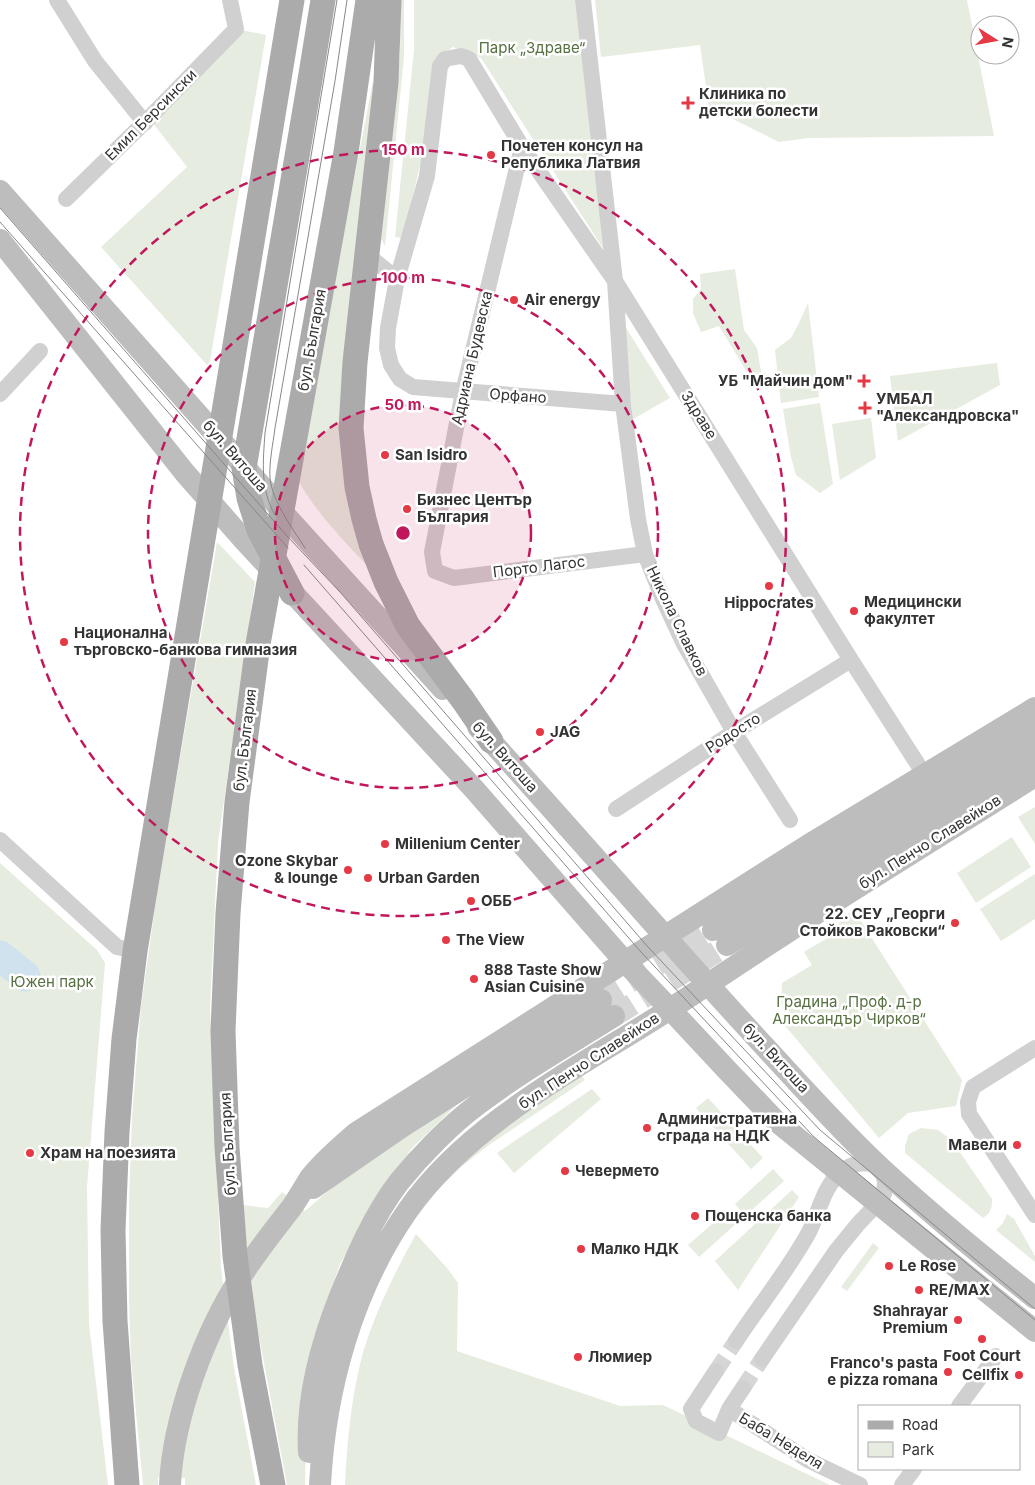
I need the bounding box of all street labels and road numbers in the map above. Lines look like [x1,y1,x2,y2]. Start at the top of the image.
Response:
street label: Емил Берсински [101,65,200,164]
street label: бул. България [293,287,330,392]
street label: Адриана Будевска [447,289,496,427]
street label: Орфано [489,384,547,407]
street label: Здраве [677,387,722,443]
street label: бул. Витоша [199,416,272,495]
street label: Порто Лагос [492,551,586,582]
street label: Никола Славков [643,563,712,679]
street label: бул. България [229,688,260,792]
street label: Родосто [702,708,764,757]
street label: бул. Витоша [469,717,542,796]
street label: бул. Пенчо Славейков [855,790,1004,893]
street label: бул. Пенчо Славейков [515,1008,663,1113]
street label: бул. Витоша [739,1019,814,1097]
street label: бул. България [215,1092,240,1196]
street label: Баба Неделя [736,1408,827,1473]

